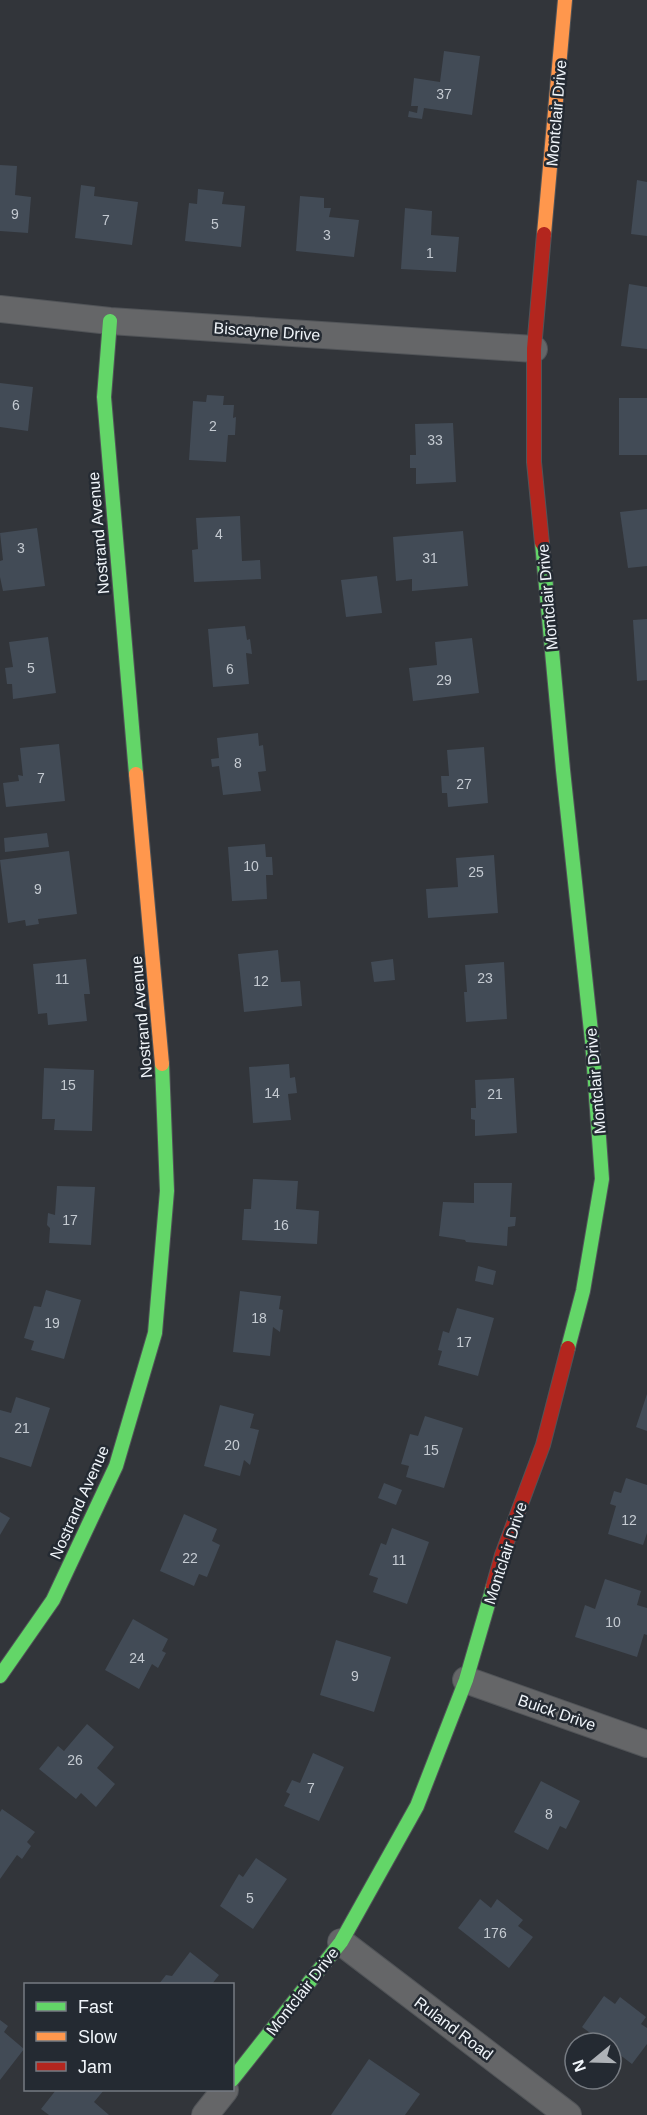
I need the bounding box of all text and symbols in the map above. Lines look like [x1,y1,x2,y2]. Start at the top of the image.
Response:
street label: Montclair Drive [543,59,570,167]
house number: 37 [436,86,452,102]
house number: 9 [11,206,19,222]
house number: 7 [102,212,110,228]
house number: 5 [211,216,219,232]
house number: 3 [323,227,331,243]
house number: 1 [426,245,434,261]
street label: Biscayne Drive [213,319,321,344]
house number: 6 [12,397,20,413]
house number: 2 [209,418,217,434]
house number: 33 [427,432,443,448]
street label: Nostrand Avenue [85,471,112,595]
house number: 4 [215,526,223,542]
house number: 3 [17,540,25,556]
street label: Montclair Drive [534,543,561,651]
house number: 31 [422,550,438,566]
house number: 5 [27,660,35,676]
house number: 6 [226,661,234,677]
house number: 29 [436,672,452,688]
house number: 8 [234,755,242,771]
house number: 7 [37,770,45,786]
house number: 27 [456,776,472,792]
house number: 10 [243,858,259,874]
house number: 25 [468,864,484,880]
house number: 9 [34,881,42,897]
street label: Nostrand Avenue [128,955,155,1079]
house number: 23 [477,970,493,986]
house number: 11 [55,971,69,987]
house number: 12 [253,973,269,989]
street label: Montclair Drive [582,1027,609,1135]
house number: 15 [60,1077,76,1093]
house number: 14 [264,1085,280,1101]
house number: 21 [487,1086,503,1102]
house number: 17 [62,1212,78,1228]
house number: 16 [273,1217,289,1233]
house number: 18 [251,1310,267,1326]
house number: 19 [44,1315,60,1331]
house number: 17 [456,1334,472,1350]
house number: 21 [14,1420,30,1436]
house number: 20 [224,1437,240,1453]
house number: 15 [423,1442,439,1458]
street label: Nostrand Avenue [47,1443,112,1562]
street label: Montclair Drive [481,1500,530,1607]
house number: 12 [621,1512,637,1528]
house number: 22 [182,1550,198,1566]
house number: 11 [392,1552,406,1568]
house number: 10 [605,1614,621,1630]
house number: 24 [129,1650,145,1666]
house number: 9 [351,1668,359,1684]
street label: Buick Drive [516,1691,598,1734]
house number: 26 [67,1752,83,1768]
house number: 7 [307,1780,315,1796]
house number: 8 [545,1806,553,1822]
house number: 5 [246,1890,254,1906]
house number: 176 [483,1925,507,1941]
street label: Montclair Drive [263,1944,342,2039]
legend [24,1983,234,2091]
street label: Ruland Road [411,1994,496,2063]
text: Fast [78,1997,113,2017]
text: Slow [78,2027,118,2047]
north arrow [563,2031,623,2091]
text: Jam [78,2057,112,2077]
text: N [569,2057,589,2074]

